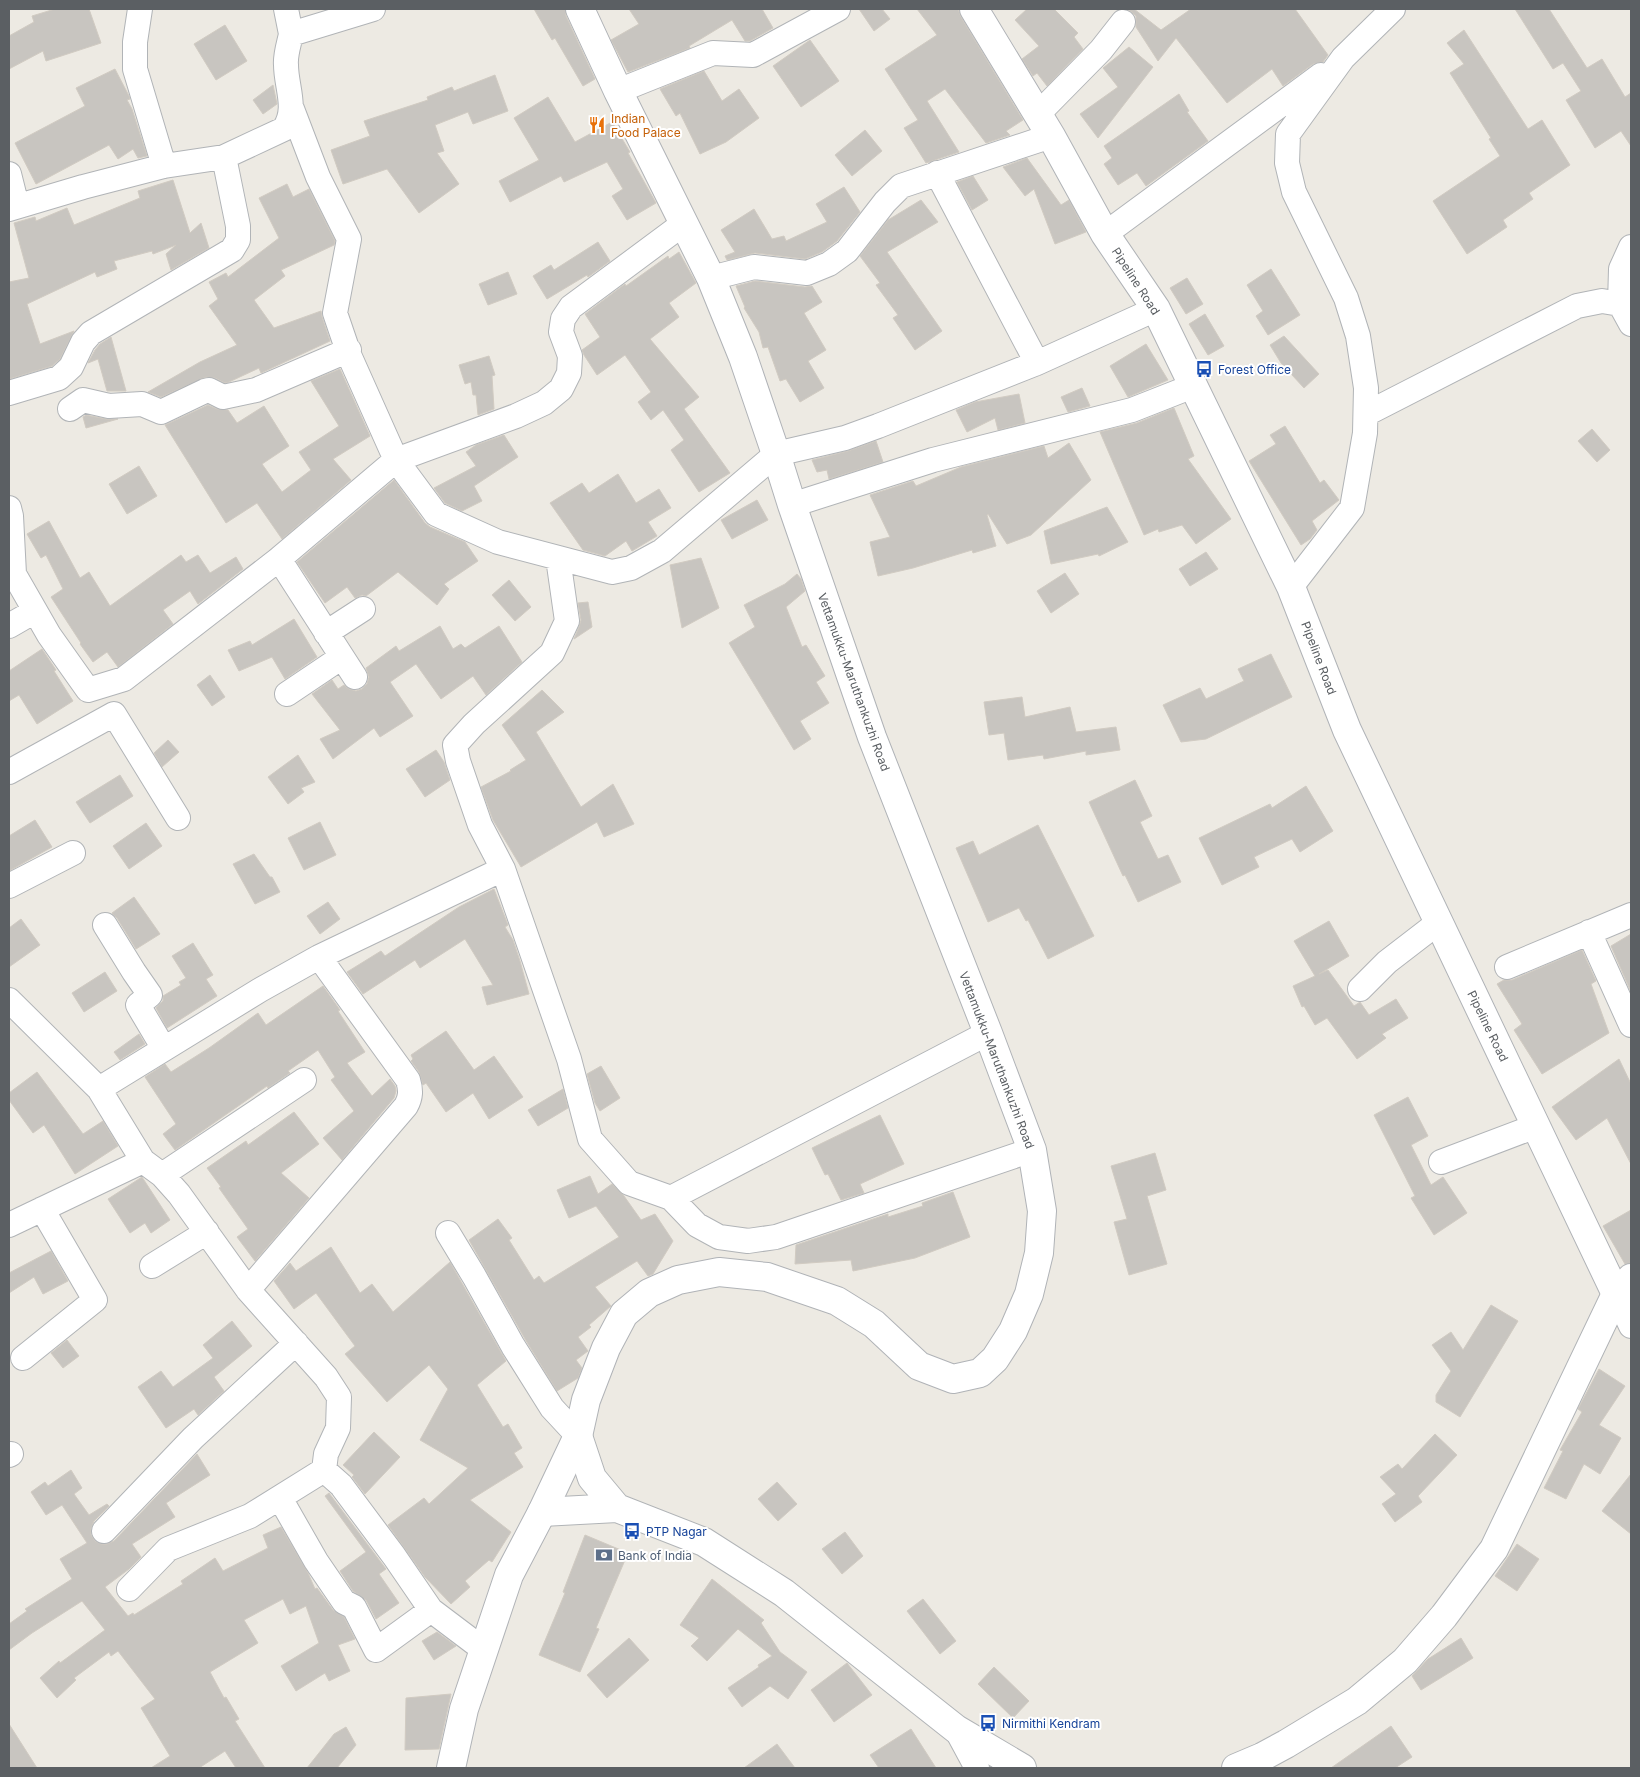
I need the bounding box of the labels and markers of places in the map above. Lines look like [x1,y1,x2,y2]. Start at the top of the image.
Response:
place label: Indian Food Palace [611,111,681,140]
restaurant icon: Indian Food Palace [587,115,607,135]
bus stop icon: Forest Office [1194,359,1214,379]
place label: Forest Office [1218,362,1291,377]
bus stop icon: PTP Nagar [622,1521,642,1541]
place label: PTP Nagar [646,1524,707,1539]
bank icon: Bank of India [594,1545,614,1565]
place label: Bank of India [618,1548,692,1563]
bus stop icon: Nirmithi Kendram [978,1713,998,1733]
place label: Nirmithi Kendram [1002,1716,1100,1731]

